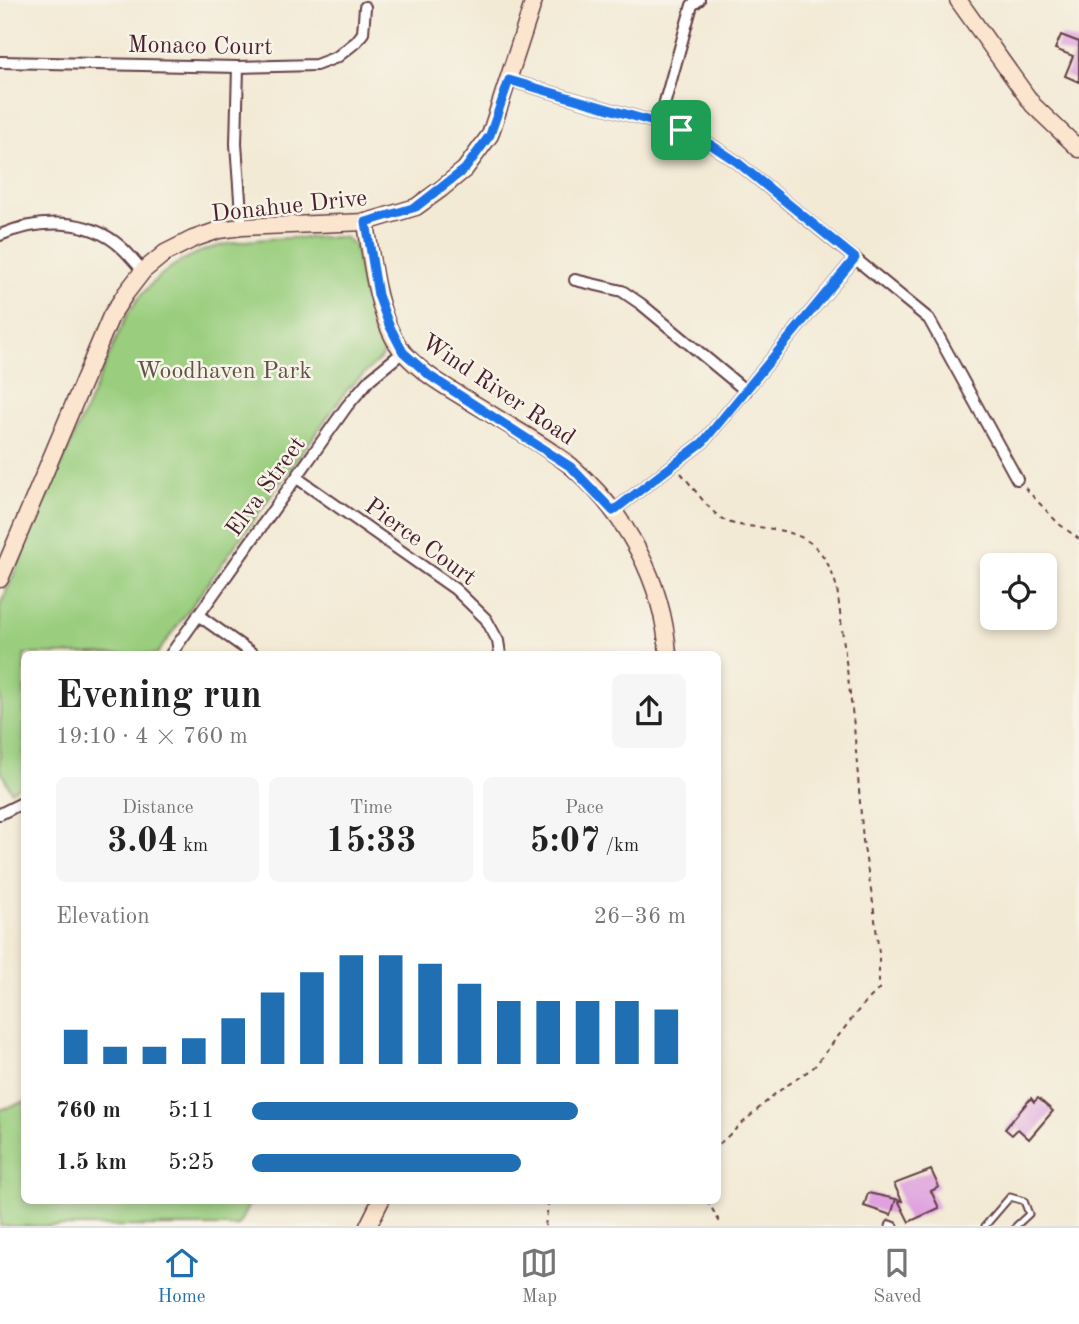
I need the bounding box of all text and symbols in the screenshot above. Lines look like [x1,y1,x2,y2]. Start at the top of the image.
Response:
street label: Monaco Court [127,34,273,60]
pin [651,100,711,160]
icon: arrive [662,111,700,149]
street label: Donahue Drive [210,187,368,227]
street label: Wind River Road [417,331,579,451]
park label: Woodhaven Park [136,360,312,384]
street label: Elva Street [222,433,311,542]
street label: Pierce Court [360,494,480,591]
map controls [980,553,1057,630]
button: locate [980,553,1057,630]
button: share [612,674,686,748]
text: Evening run [56,678,262,716]
text: 19:10 · 4 × 760 m [56,725,248,748]
text: Distance [122,799,193,818]
text: Time [350,799,392,818]
text: Pace [565,799,604,818]
text: 3.04 [107,824,178,859]
text: 15:33 [325,824,417,859]
text: 5:07 [530,824,600,859]
text: km [178,837,208,856]
text: /km [600,837,639,856]
text: Elevation [56,905,150,928]
text: 26–36 m [594,905,686,928]
text: 760 m [56,1099,121,1122]
text: 5:11 [168,1099,214,1122]
text: 1.5 km [56,1151,127,1174]
text: 5:25 [168,1151,214,1174]
tab: Home [157,1244,206,1309]
tab: Map [520,1244,558,1309]
tab: Saved [873,1244,922,1309]

